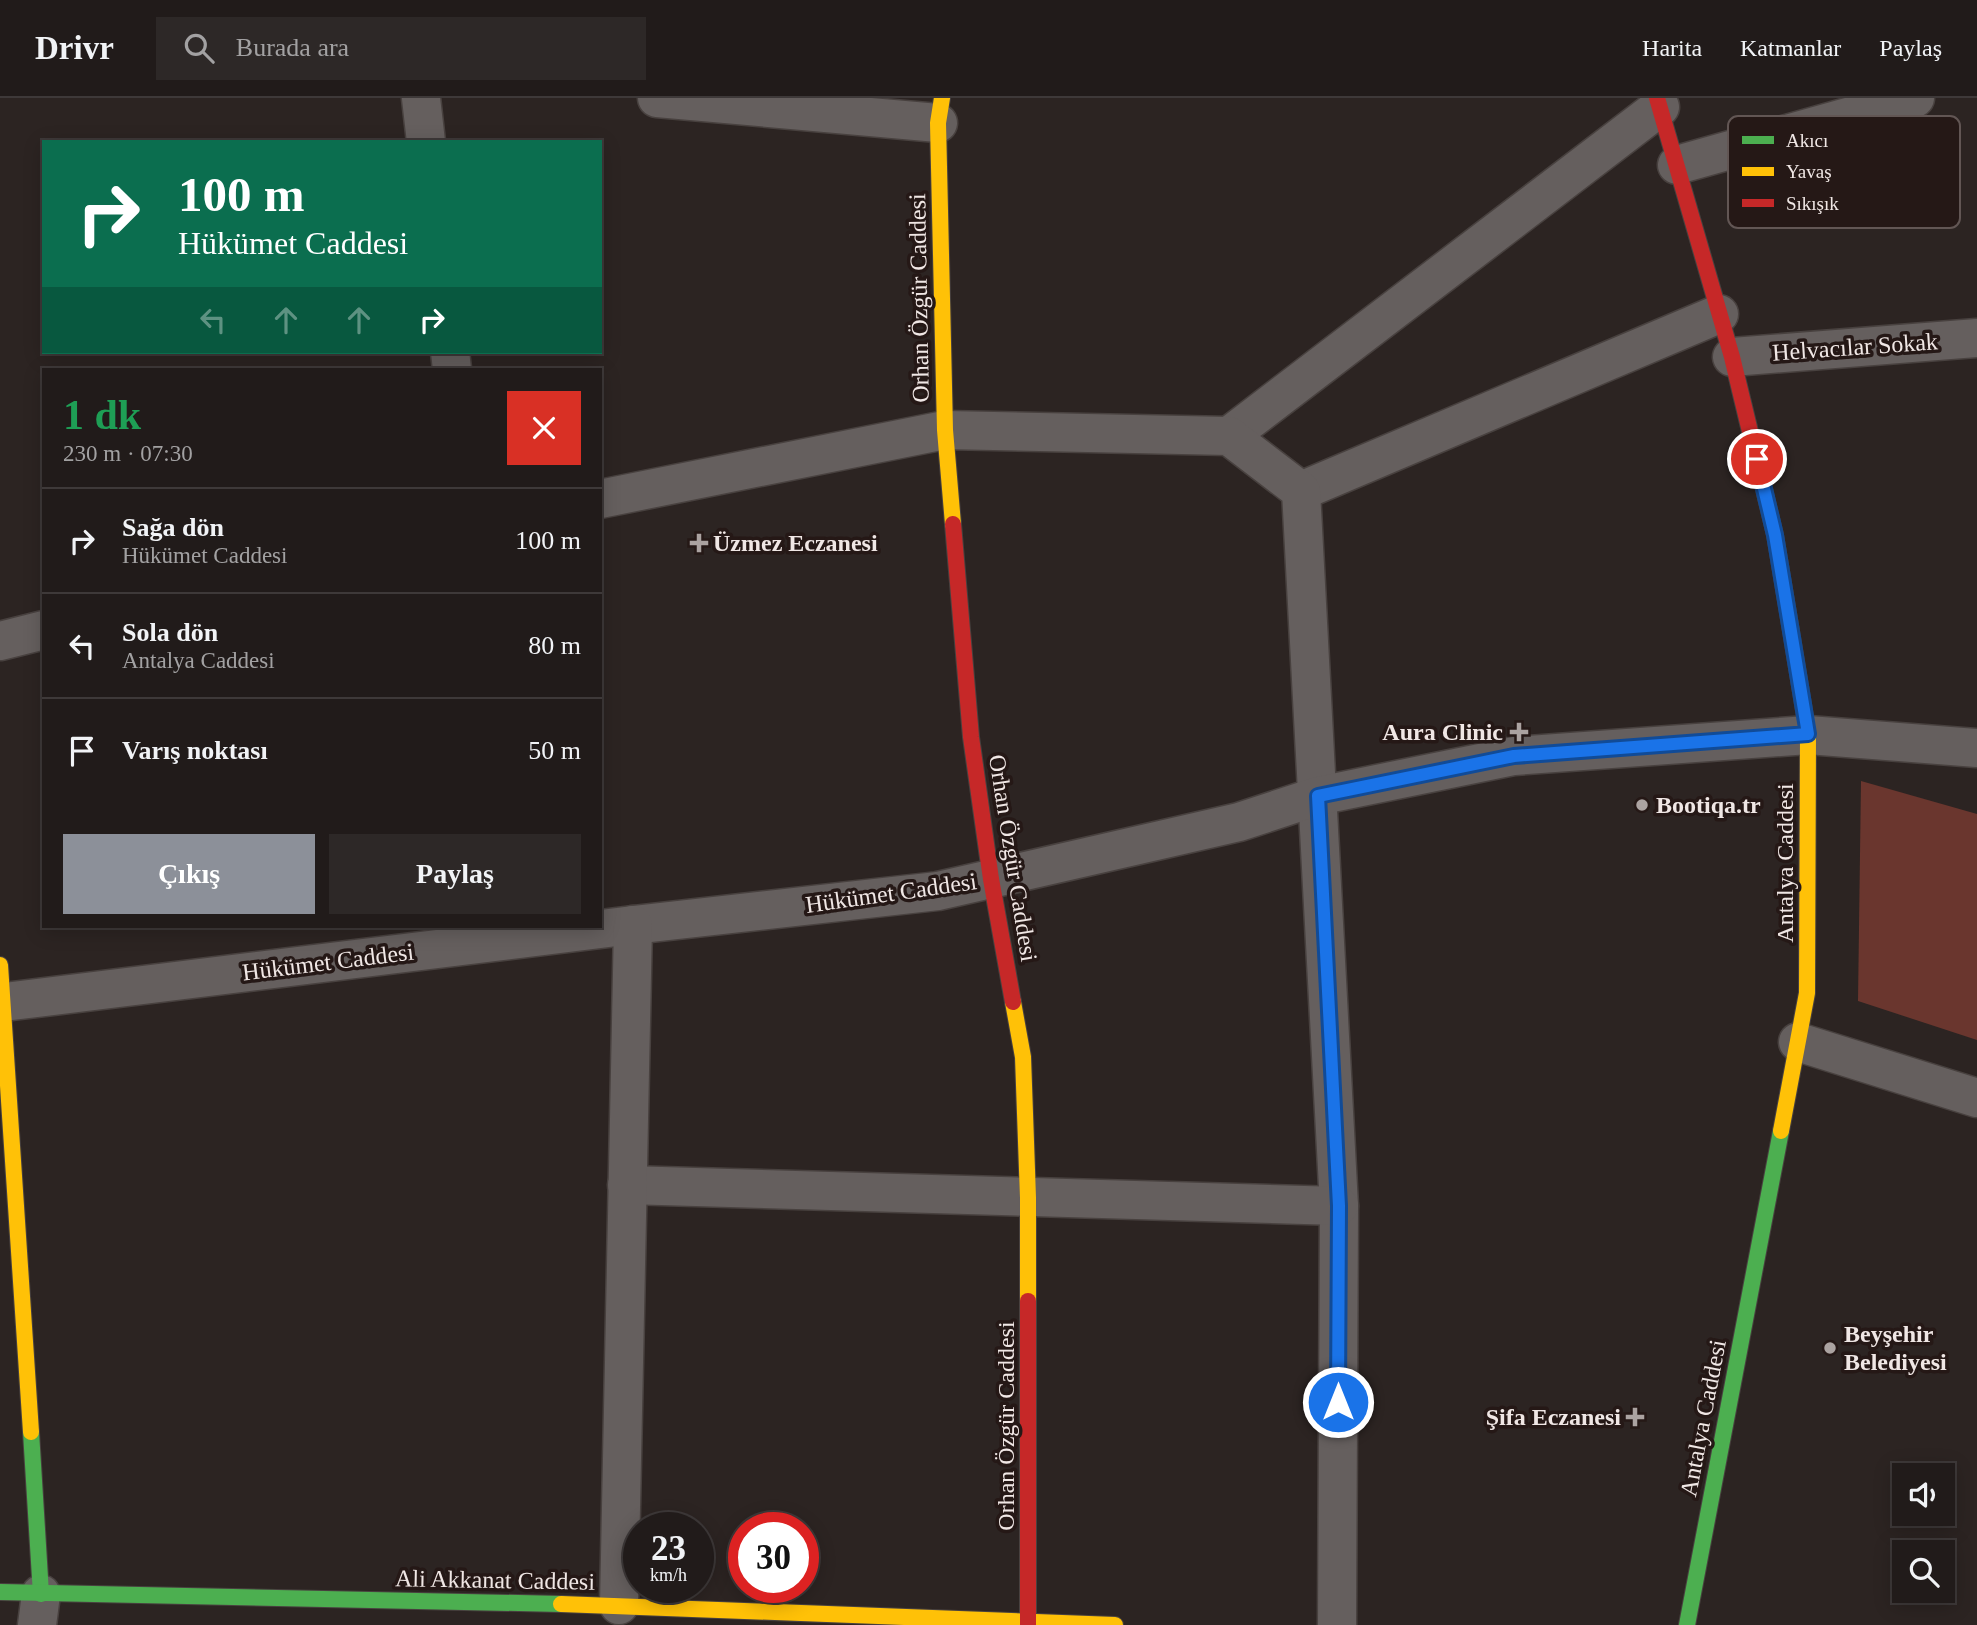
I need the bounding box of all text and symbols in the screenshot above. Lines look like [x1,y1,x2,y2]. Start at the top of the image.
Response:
search box [156,17,646,80]
icon: search [180,29,218,67]
text: Drivr [35,30,114,66]
text: Burada ara [236,33,349,62]
text: Harita [1642,35,1702,61]
text: Katmanlar [1740,35,1841,61]
text: Paylaş [1879,35,1942,61]
legend [1728,116,1960,228]
text: Akıcı [1786,130,1828,151]
text: Yavaş [1786,161,1832,182]
text: 100 m [178,167,305,222]
icon: right [63,168,154,259]
street label: Orhan Özgür Caddesi [904,193,934,403]
text: Sıkışık [1786,193,1839,214]
text: Hükümet Caddesi [178,225,408,261]
icon: left [194,301,232,339]
icon: ahead [267,301,305,339]
icon: ahead [340,301,378,339]
icon: right [413,301,451,339]
street label: Helvacılar Sokak [1771,328,1939,366]
button: close [507,391,581,465]
text: 1 dk [63,392,141,438]
pin [1727,429,1787,489]
icon: arrive [1738,440,1776,478]
text: 230 m · 07:30 [63,441,193,466]
text: Sağa dön [122,513,224,542]
icon: right [63,522,101,560]
text: 100 m [515,526,581,555]
place label: Üzmez Eczanesi [713,530,878,556]
marker: Üzmez Eczanesi [691,535,707,551]
text: Hükümet Caddesi [122,543,287,568]
text: Sola dön [122,618,218,647]
icon: left [63,627,101,665]
text: 80 m [528,631,581,660]
text: Antalya Caddesi [122,648,275,673]
place label: Aura Clinic [1382,719,1503,745]
marker: Aura Clinic [1509,722,1529,742]
icon: arrive [63,732,101,770]
text: Varış noktası [122,736,268,765]
text: 50 m [528,736,581,765]
street label: Orhan Özgür Caddesi [984,753,1042,964]
street label: Antalya Caddesi [1772,783,1798,943]
place label: Bootiqa.tr [1656,792,1761,818]
marker: Bootiqa.tr [1634,797,1650,813]
button: Çıkış [63,834,315,914]
button: Paylaş [329,834,581,914]
street label: Hükümet Caddesi [804,868,979,918]
street label: Hükümet Caddesi [241,939,416,985]
street label: Orhan Özgür Caddesi [993,1321,1019,1531]
place label: Beyşehir Belediyesi [1844,1321,1947,1375]
street label: Antalya Caddesi [1675,1337,1731,1499]
marker: Beyşehir Belediyesi [1822,1340,1838,1356]
position arrow [1301,1365,1375,1439]
place label: Şifa Eczanesi [1486,1404,1621,1430]
marker: Şifa Eczanesi [1627,1409,1643,1425]
map controls [1892,1463,1955,1603]
button: sound [1892,1463,1955,1526]
speed limit sign: 30 [728,1512,819,1603]
text: 23 [651,1529,686,1568]
button: search [1892,1540,1955,1603]
street label: Ali Akkanat Caddesi [395,1565,596,1595]
text: km/h [650,1565,687,1585]

